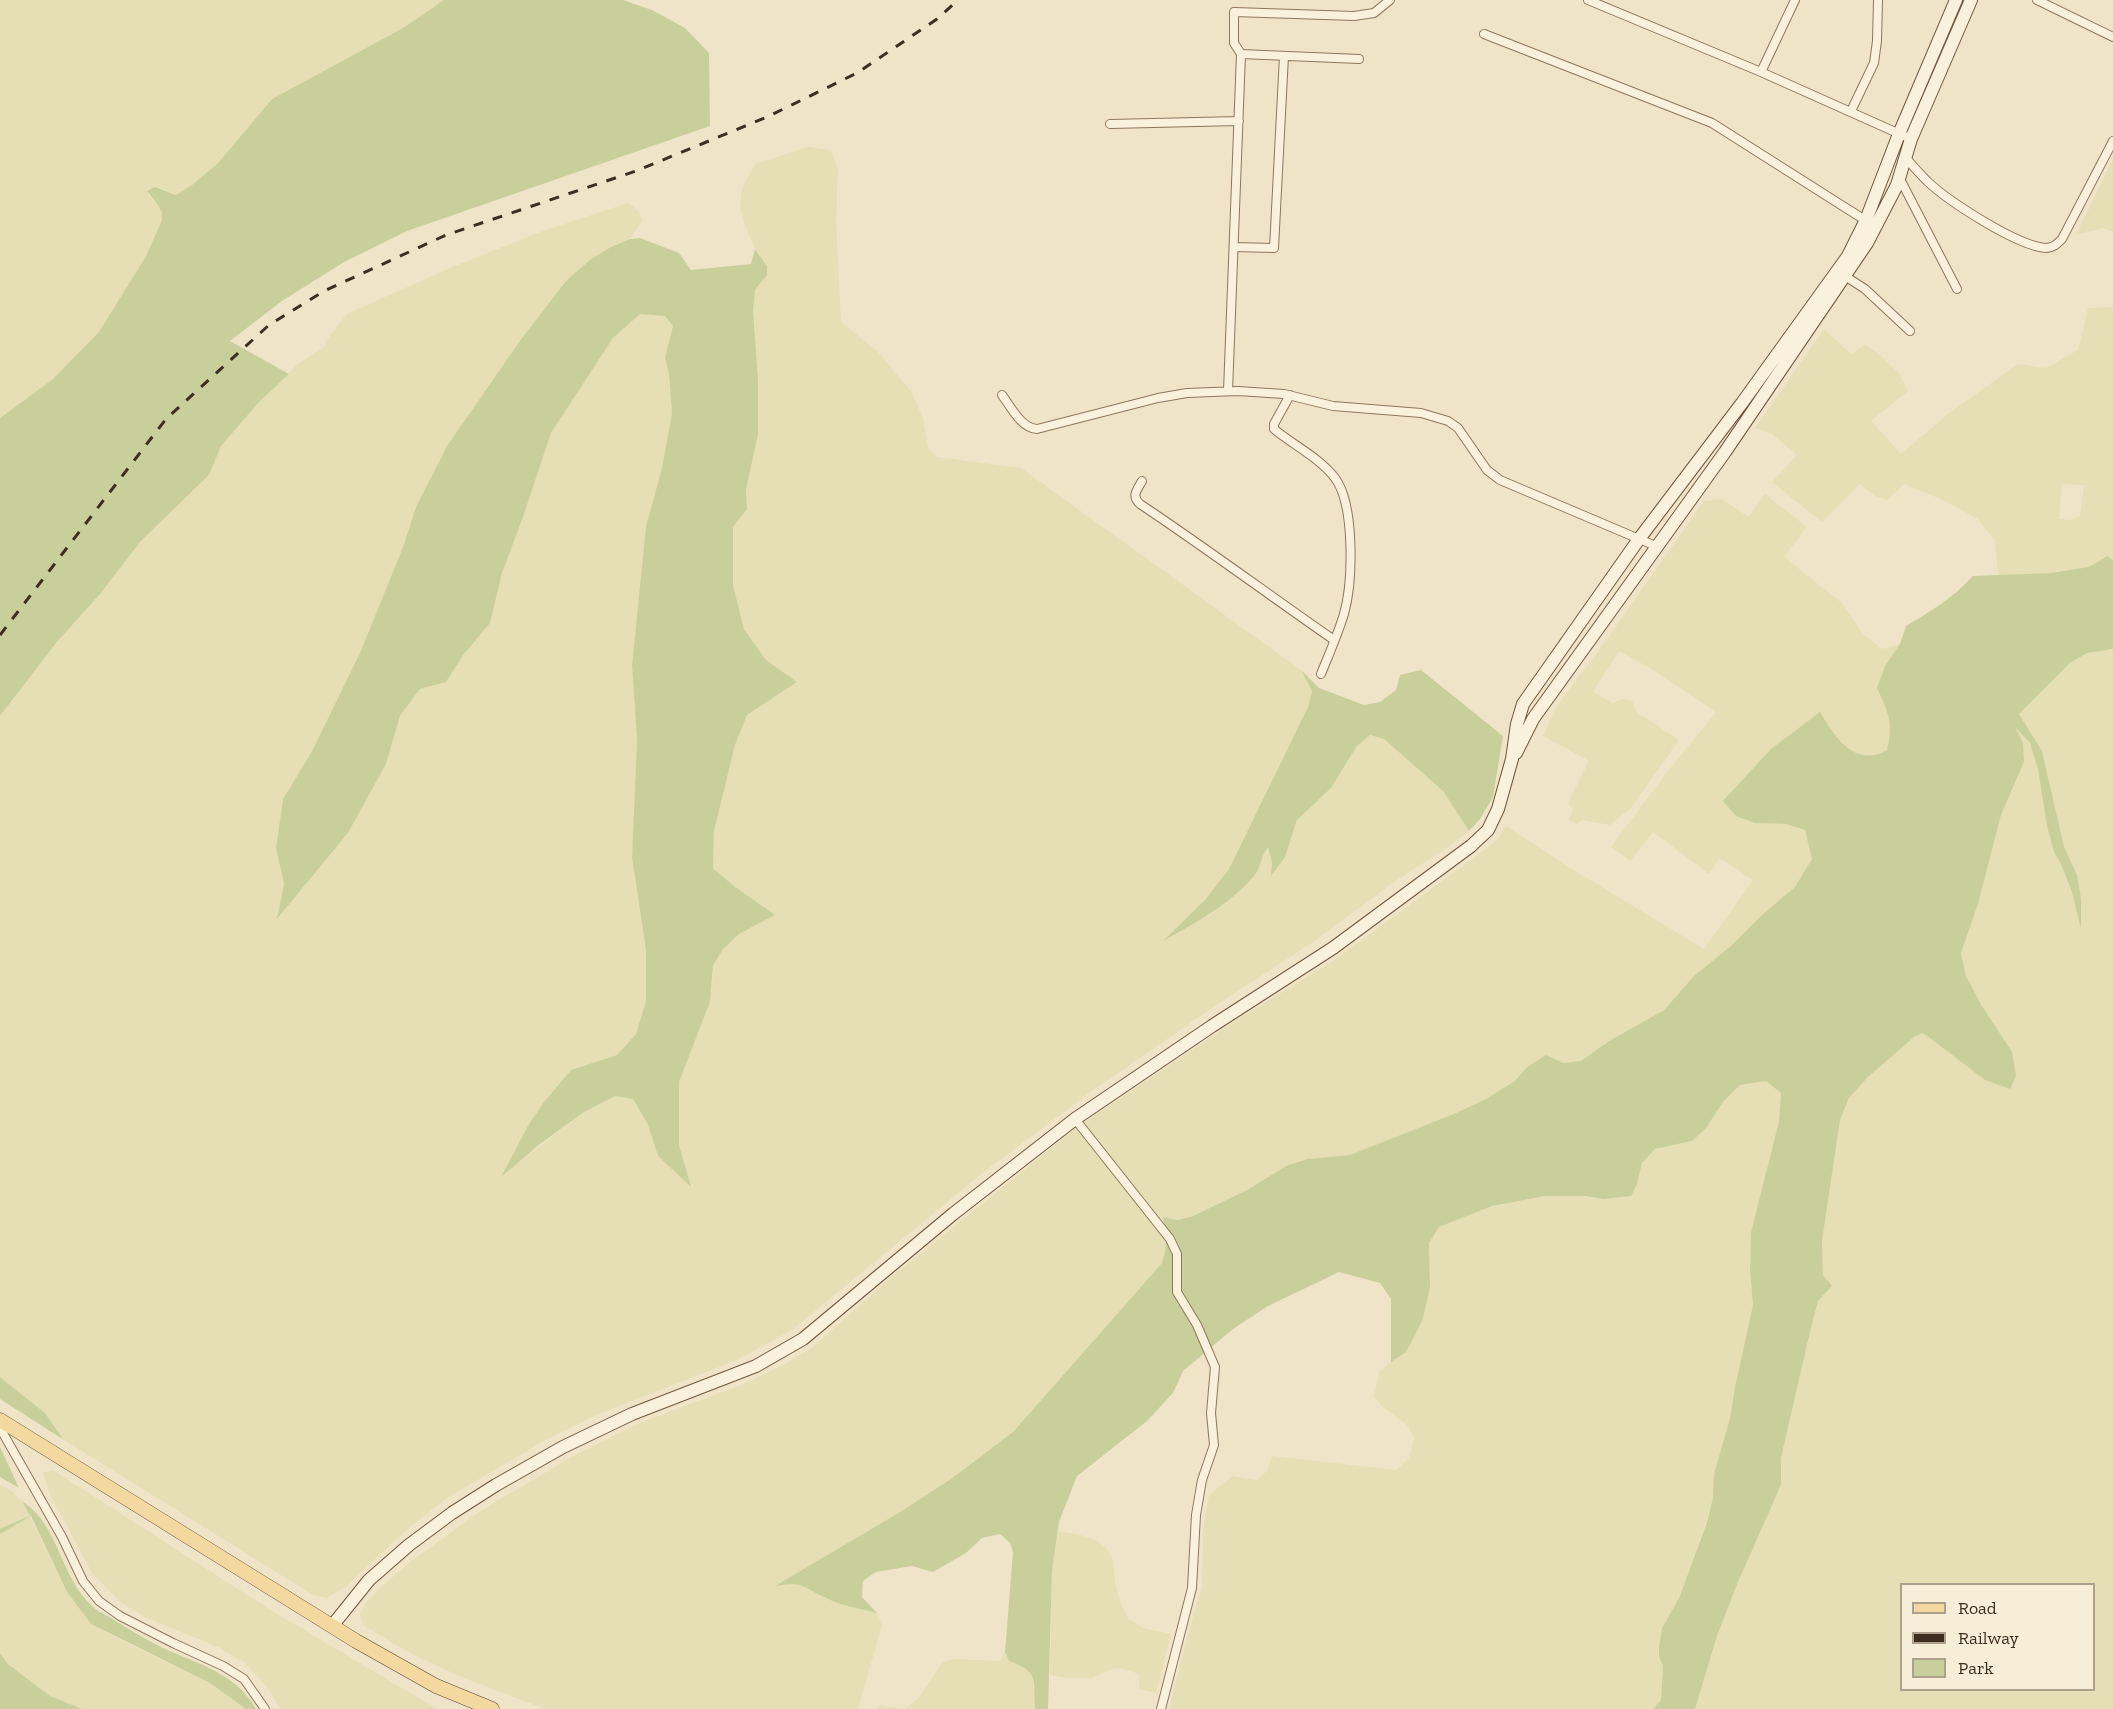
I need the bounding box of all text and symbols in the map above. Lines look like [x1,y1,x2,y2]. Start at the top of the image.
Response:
legend [1900,1583,2095,1691]
text: Road [1958,1597,1997,1619]
text: Railway [1958,1627,2019,1649]
text: Park [1958,1657,1994,1679]

